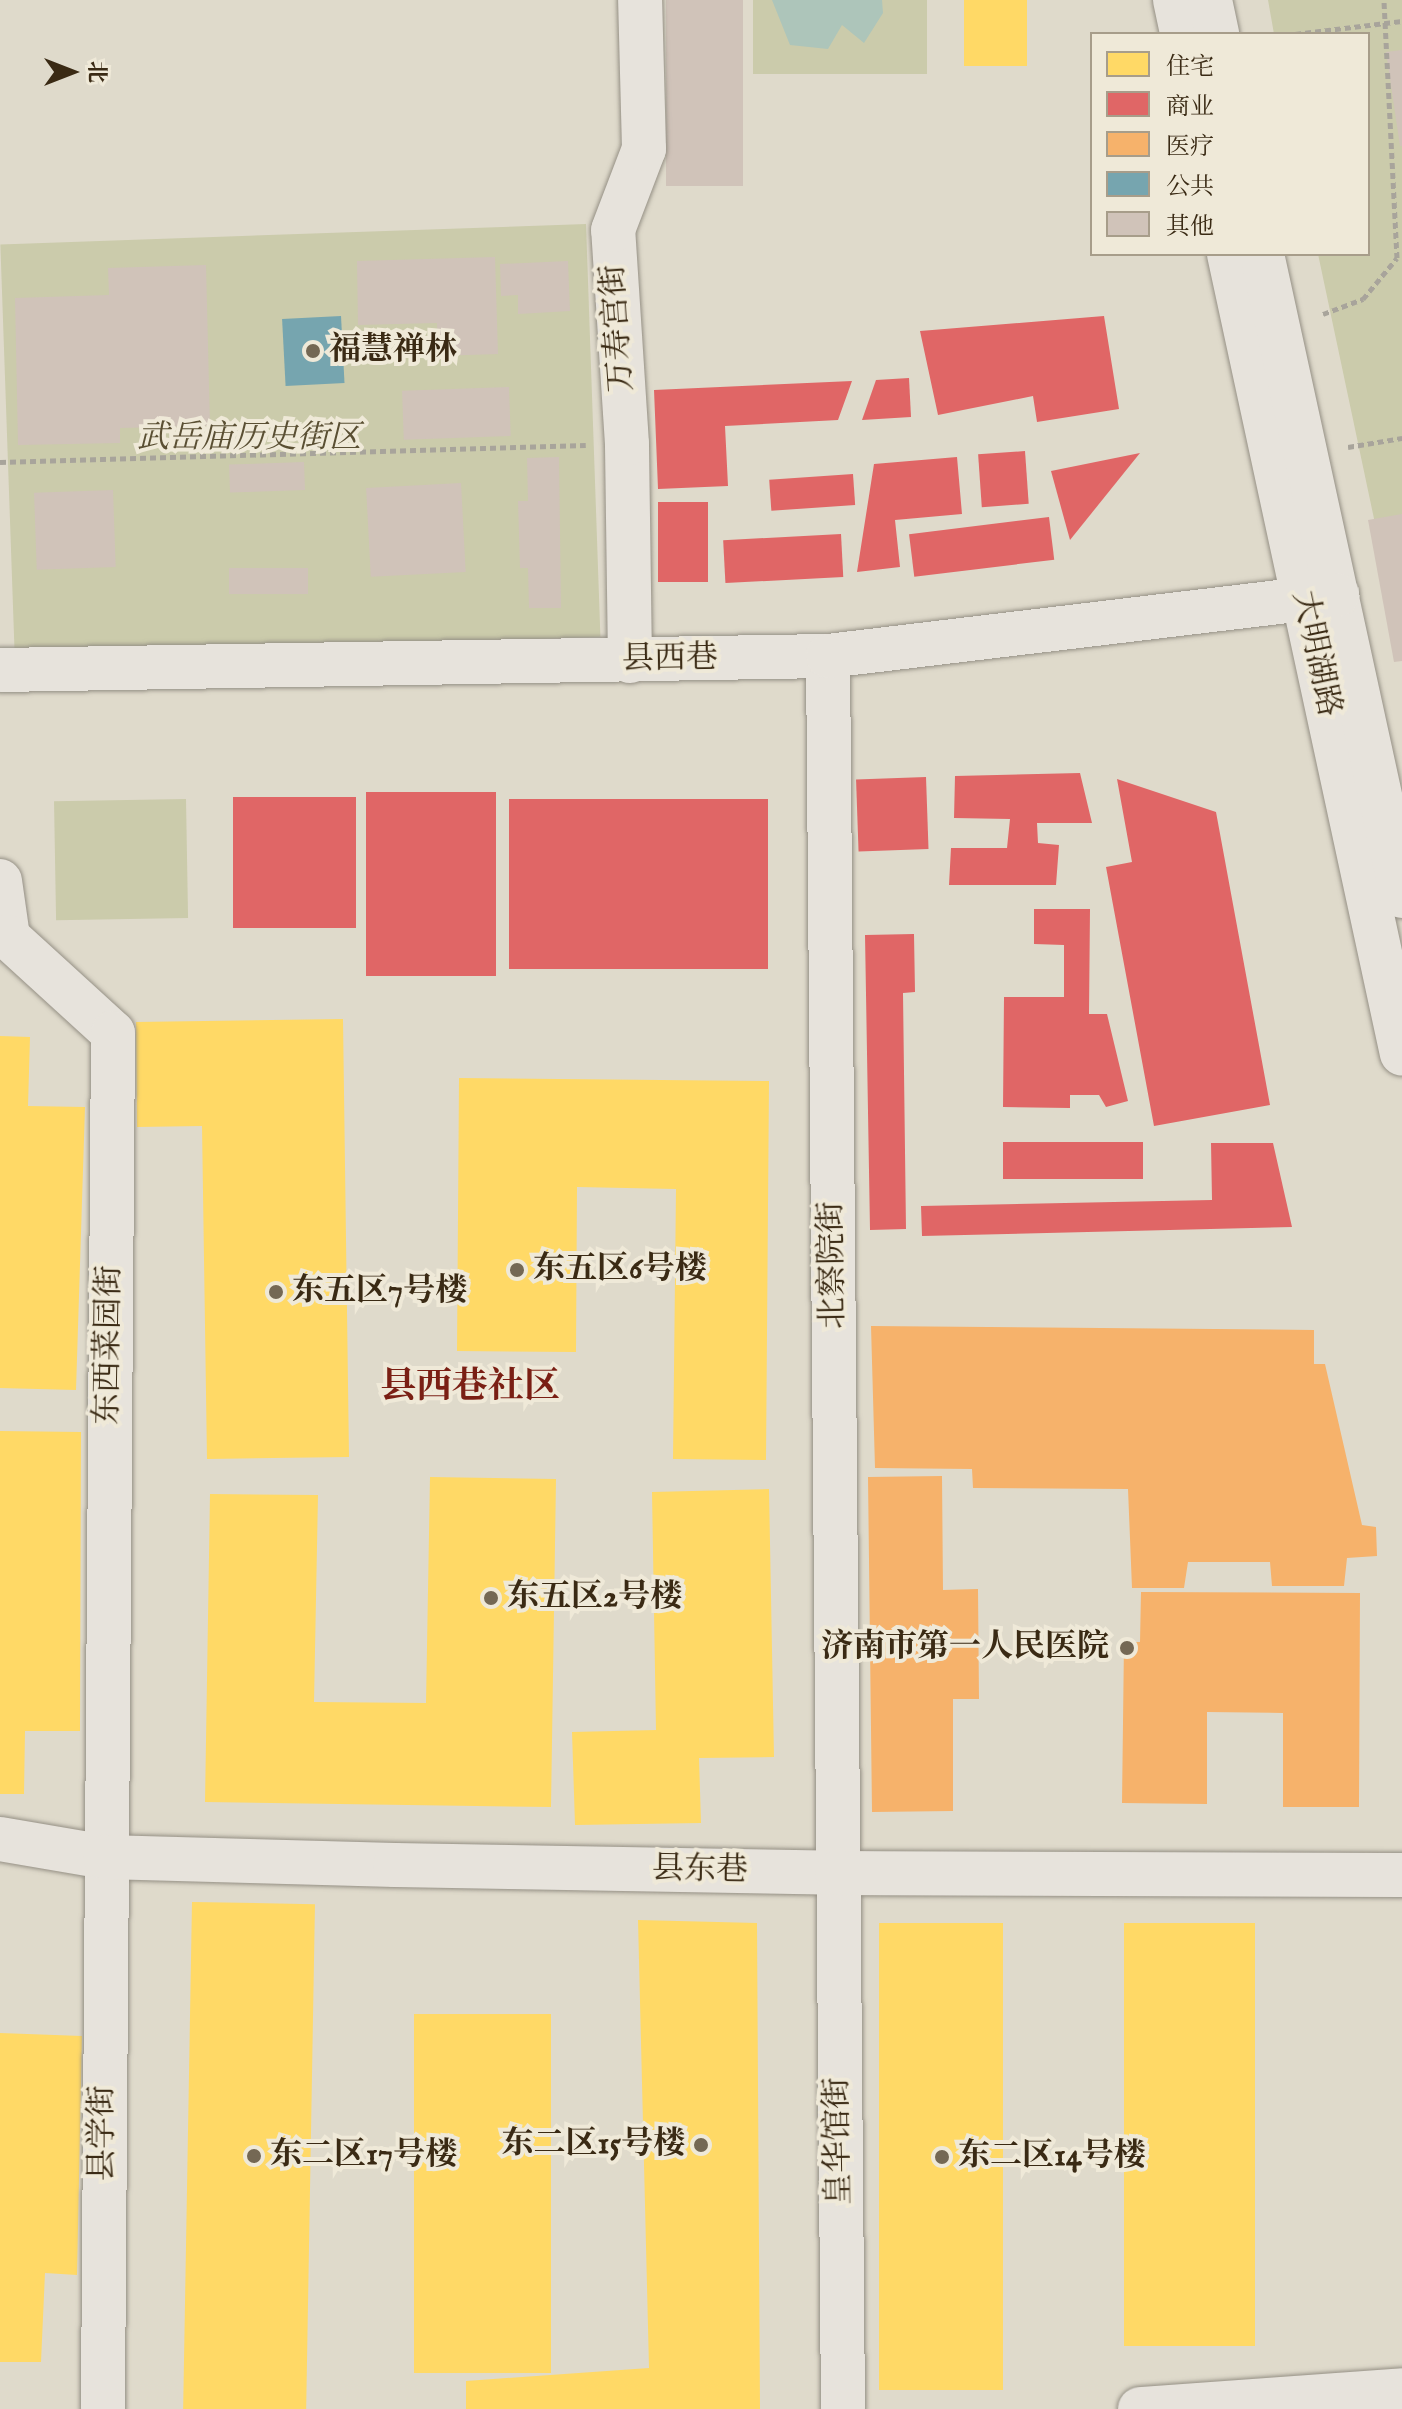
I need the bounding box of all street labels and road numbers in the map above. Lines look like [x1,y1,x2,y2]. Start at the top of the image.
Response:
street label: 万寿宫街 [595,263,643,393]
street label: 大明湖路 [1283,587,1347,721]
street label: 县西巷 [622,640,718,680]
street label: 北察院街 [814,1201,854,1329]
street label: 东西菜园街 [89,1265,131,1425]
street label: 县东巷 [652,1851,748,1891]
street label: 皇华馆街 [820,2077,860,2205]
street label: 县学街 [85,2085,123,2181]

